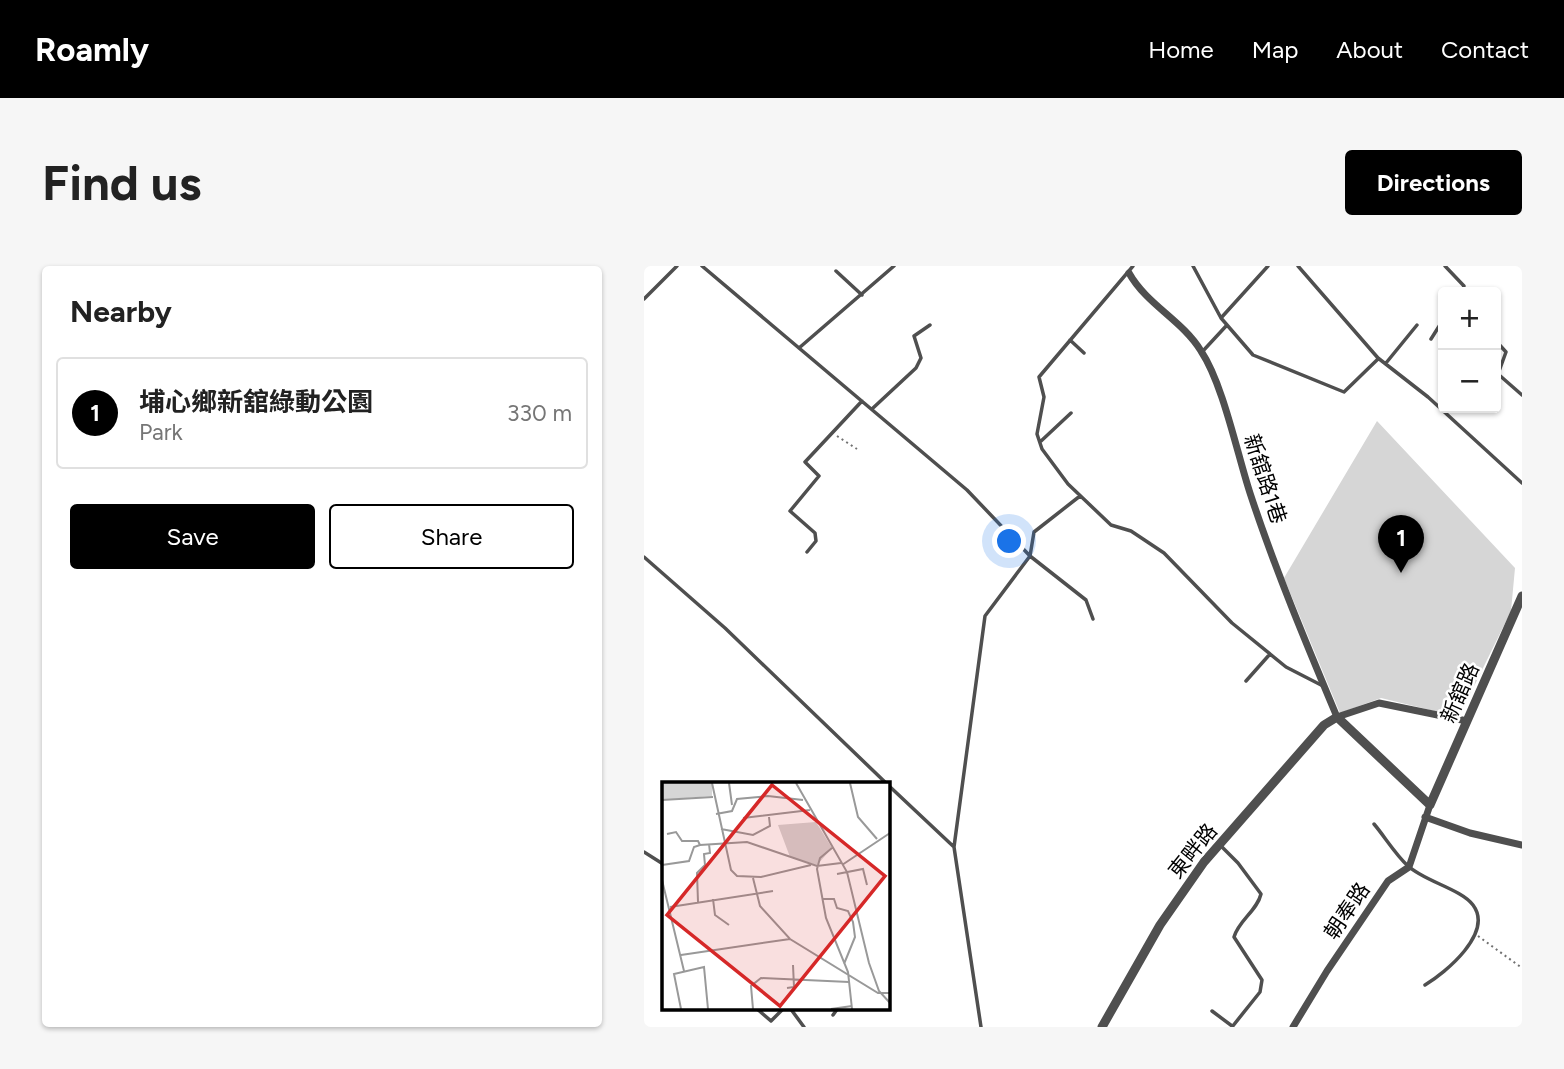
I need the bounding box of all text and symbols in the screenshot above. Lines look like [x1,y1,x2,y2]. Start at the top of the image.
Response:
text: Roamly [35,30,149,69]
text: Home [1148,35,1214,64]
text: Map [1252,35,1298,64]
text: About [1336,35,1403,64]
text: Contact [1441,35,1529,64]
button: Directions [1345,150,1522,215]
text: Find us [42,153,201,212]
map controls [1438,287,1501,413]
button: + [1438,287,1501,350]
text: Nearby [70,293,172,330]
button: − [1438,350,1501,413]
text: 埔心鄉新舘綠動公園 [139,386,373,418]
text: 1 [90,399,100,427]
text: 330 m [507,399,572,427]
text: Park [139,418,183,446]
street label: 新舘路1巷 [1239,431,1292,527]
button: Save [70,504,315,569]
button: Share [329,504,574,569]
pin: 1 [1378,515,1424,573]
your location [992,524,1026,558]
street label: 新舘路 [1435,659,1484,727]
inset map [662,782,889,1010]
street label: 東畔路 [1163,818,1222,883]
street label: 朝奉路 [1319,878,1375,944]

